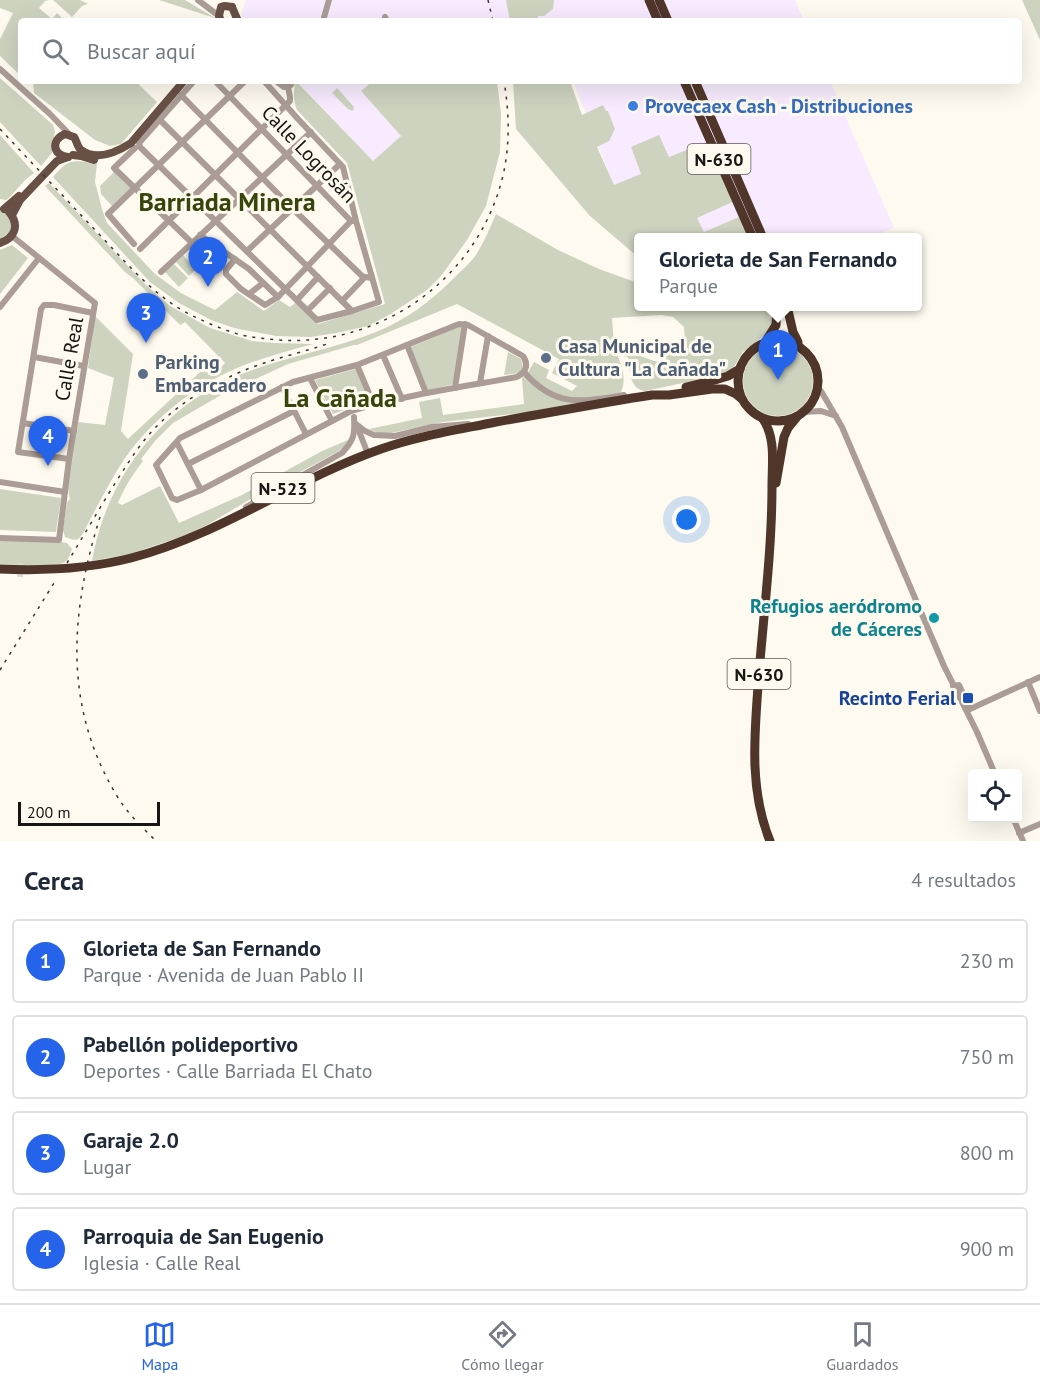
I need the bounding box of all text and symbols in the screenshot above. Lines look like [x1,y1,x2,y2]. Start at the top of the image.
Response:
search box [18,18,1022,84]
icon: search [39,35,72,68]
text: Buscar aquí [87,37,196,65]
place label: Provecaex Cash - Distribuciones [645,93,913,119]
marker: Provecaex Cash - Distribuciones [626,99,640,113]
street label: Calle Logrosán [256,100,362,208]
road number: N-630 [688,144,750,174]
district label: Barriada Minera [138,185,316,218]
popup [634,233,922,311]
pin: 2 [188,238,228,287]
text: Glorieta de San Fernando [659,245,897,273]
text: Parque [659,273,718,299]
pin: 3 [126,294,166,343]
street label: Calle Real [49,315,89,403]
pin: 1 [758,330,798,380]
place label: Casa Municipal de Cultura "La Cañada" [558,333,726,382]
place label: Parking Embarcadero [155,349,267,398]
marker: Casa Municipal de Cultura "La Cañada" [539,351,553,365]
marker: Parking Embarcadero [136,367,150,381]
district label: La Cañada [283,381,397,414]
pin: 4 [28,416,68,466]
road number: N-523 [252,473,314,503]
your location [672,505,701,534]
place label: Refugios aeródromo de Cáceres [750,593,922,642]
marker: Refugios aeródromo de Cáceres [927,611,941,625]
road number: N-630 [728,659,790,689]
place label: Recinto Ferial [839,685,956,711]
marker: Recinto Ferial [961,691,975,705]
map controls [968,769,1022,823]
button: locate [968,769,1022,823]
scale bar [18,799,160,826]
text: 200 m [27,802,70,822]
text: Cerca [24,864,84,897]
text: 4 resultados [911,867,1016,893]
text: Glorieta de San Fernando [83,934,321,962]
text: 1 [40,948,51,974]
text: 230 m [960,948,1014,974]
text: Parque · Avenida de Juan Pablo II [83,962,364,988]
text: Pabellón polideportivo [83,1030,298,1058]
text: 2 [40,1044,51,1070]
text: 750 m [960,1044,1014,1070]
text: Deportes · Calle Barriada El Chato [83,1058,372,1084]
text: Garaje 2.0 [83,1126,179,1154]
text: 3 [40,1140,51,1166]
text: 800 m [960,1140,1014,1166]
text: Lugar [83,1154,131,1180]
text: Parroquia de San Eugenio [83,1222,324,1250]
text: 4 [40,1236,51,1262]
text: 900 m [960,1236,1014,1262]
text: Iglesia · Calle Real [83,1250,240,1276]
tab: Mapa [141,1318,179,1374]
tab: Cómo llegar [461,1318,544,1374]
tab: Guardados [826,1318,899,1374]

